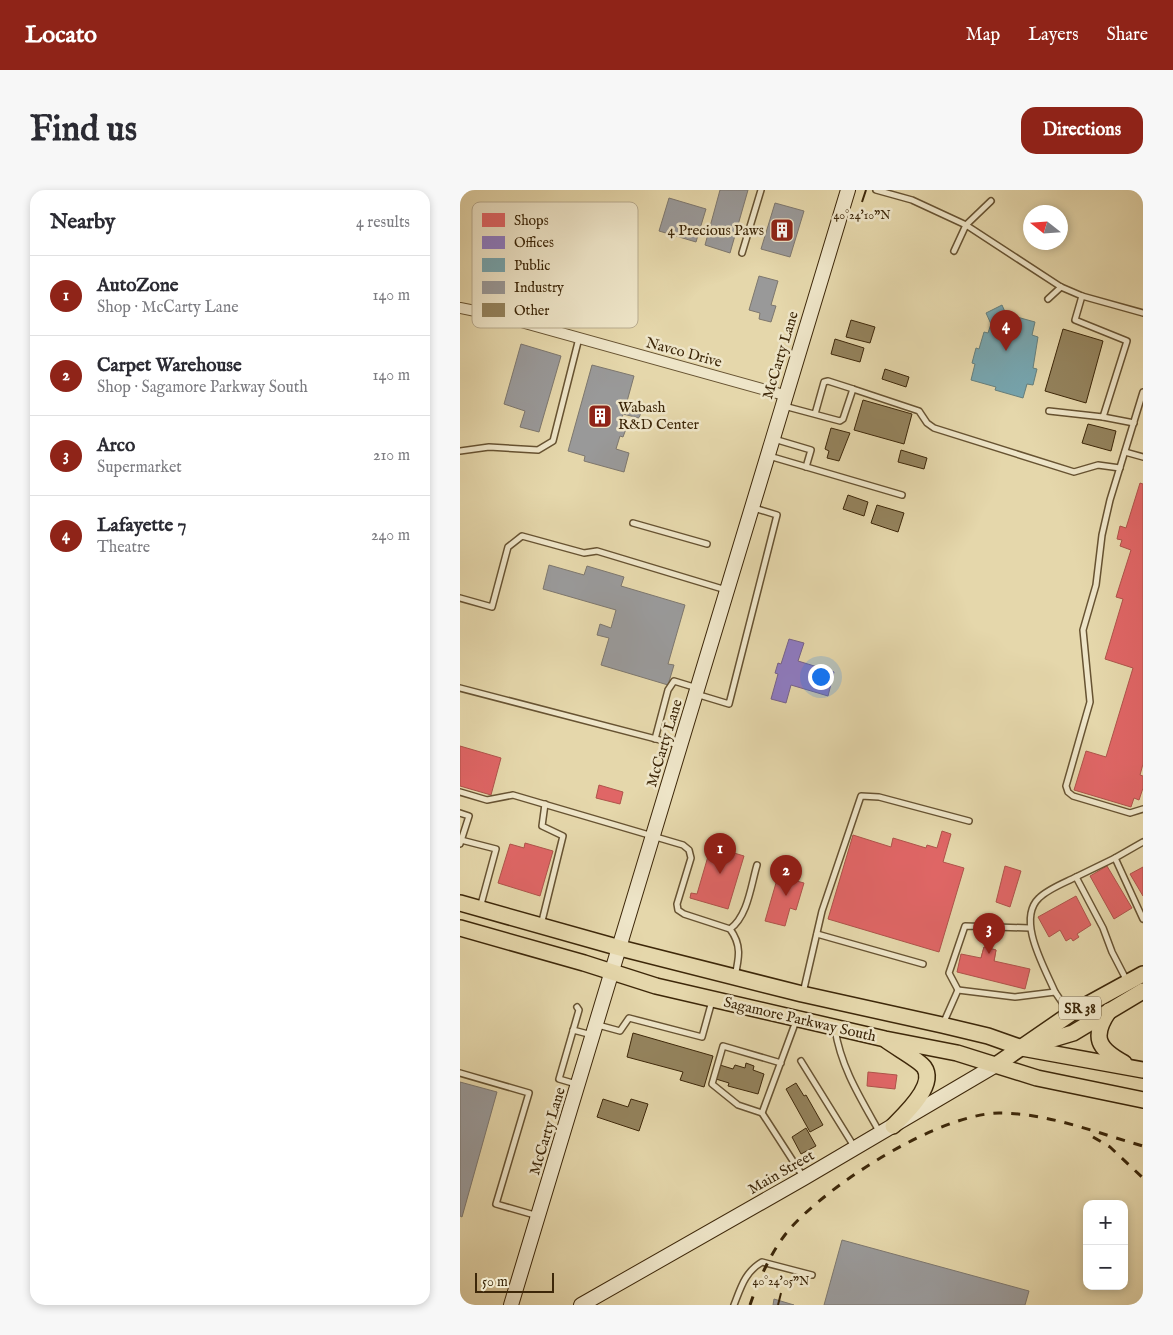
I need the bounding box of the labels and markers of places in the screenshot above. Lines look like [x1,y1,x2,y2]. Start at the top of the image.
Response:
building icon: 4 Precious Paws [769,217,795,243]
place label: 4 Precious Paws [668,221,764,240]
pin: 4 [990,310,1022,351]
place label: Wabash R&D Center [618,398,700,434]
building icon: Wabash R&D Center [587,403,613,429]
pin: 1 [704,833,736,874]
pin: 2 [770,855,802,896]
pin: 3 [973,913,1005,954]

